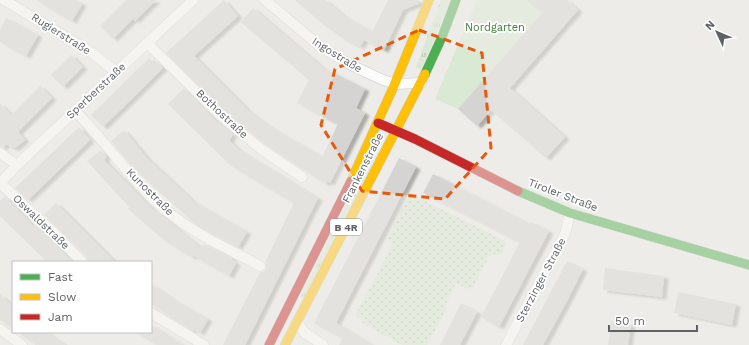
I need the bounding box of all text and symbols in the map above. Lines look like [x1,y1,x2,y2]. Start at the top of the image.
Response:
street label: Rugierstraße [29,11,93,57]
north arrow [697,12,737,52]
text: N [703,18,718,33]
park label: Nordgarten [465,21,525,34]
street label: Ingostraße [310,35,364,75]
street label: Sperberstraße [64,60,128,122]
street label: Bothostraße [194,87,250,141]
street label: Frankenstraße [340,131,386,205]
street label: Kunostraße [124,166,176,218]
street label: Tiroler Straße [526,176,600,214]
street label: Oswaldstraße [10,192,72,252]
road number: B 4R [330,219,362,235]
street label: Sterzinger Straße [513,236,569,324]
legend [12,261,152,333]
text: Fast [48,270,73,284]
text: Slow [48,290,76,304]
scale bar [609,307,697,333]
text: Jam [48,310,73,324]
text: 50 m [615,314,645,328]

